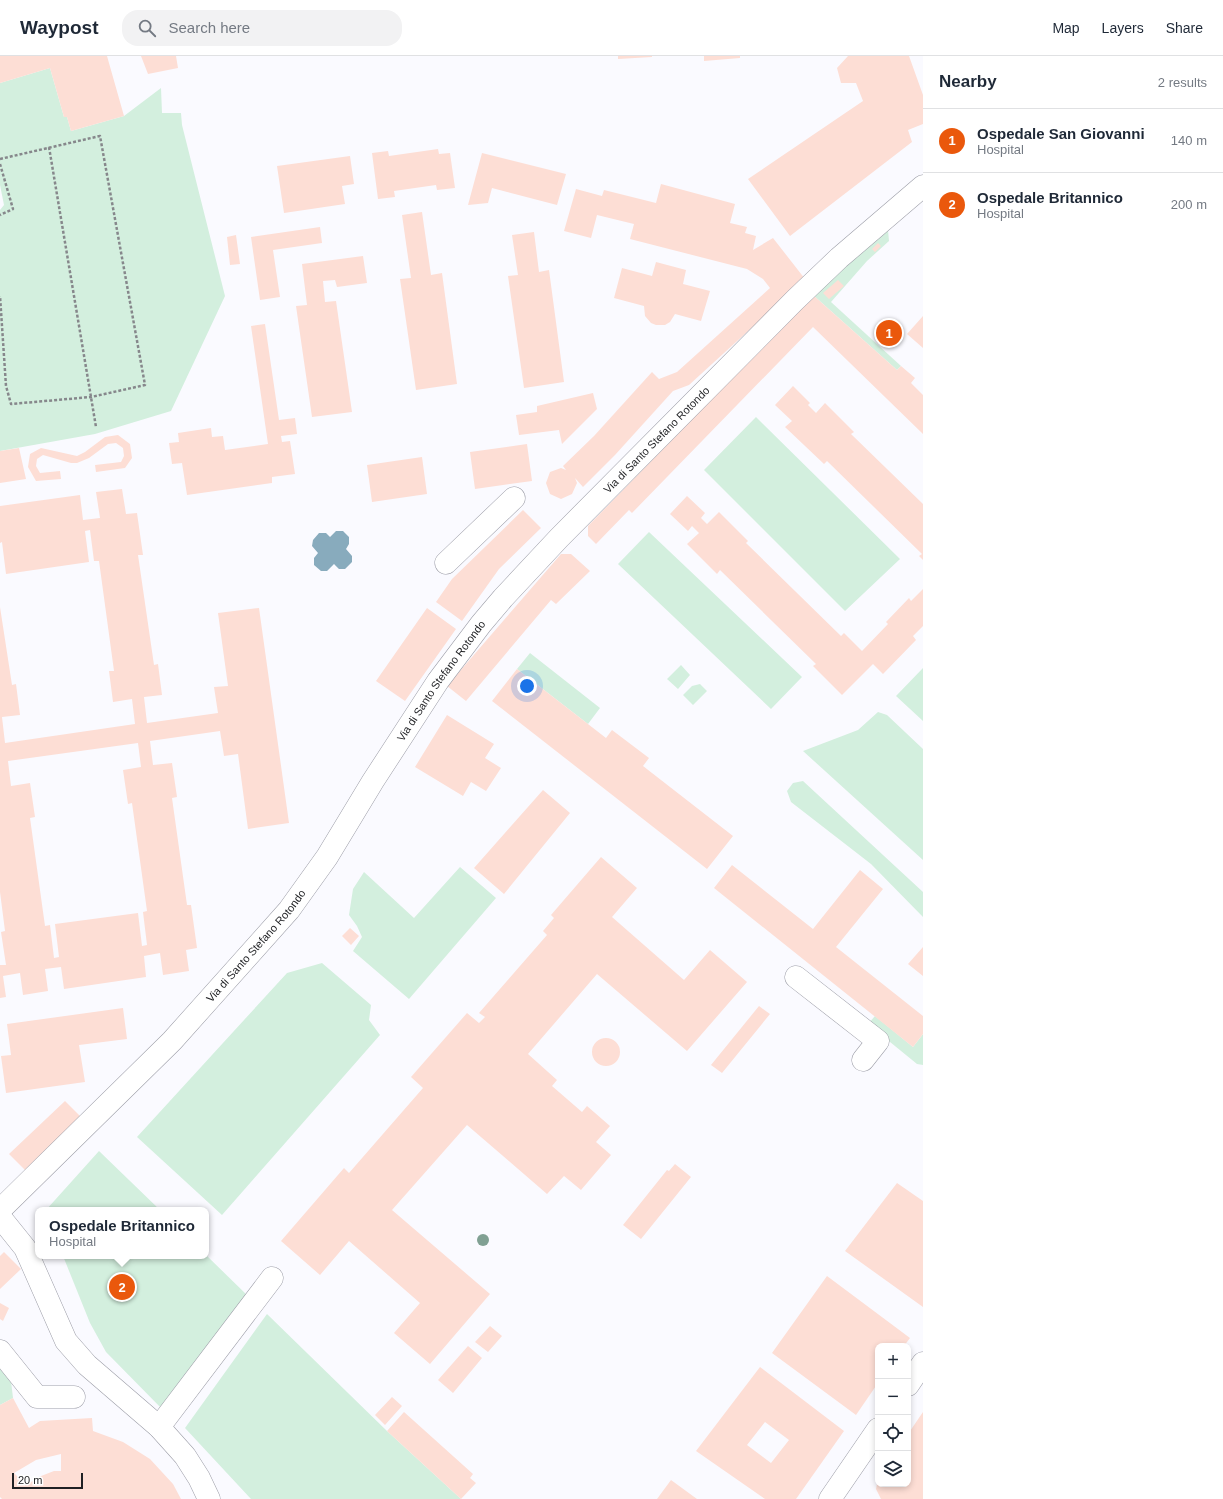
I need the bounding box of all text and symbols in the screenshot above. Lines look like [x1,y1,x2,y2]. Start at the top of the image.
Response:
search box [122,10,402,46]
text: Waypost [20,17,98,38]
icon: search [136,17,158,39]
text: Search here [168,19,250,36]
text: Map [1052,20,1080,36]
text: Layers [1102,20,1144,36]
text: Share [1166,20,1203,36]
text: Nearby [939,72,997,91]
text: 2 results [1158,75,1207,90]
text: Ospedale San Giovanni [977,125,1145,142]
text: 1 [948,133,956,148]
text: 140 m [1171,133,1207,148]
text: Hospital [977,142,1024,157]
text: Ospedale Britannico [977,189,1123,206]
text: 2 [948,197,956,212]
text: 200 m [1171,197,1207,212]
text: Hospital [977,206,1024,221]
pin: 1 [876,318,902,348]
street label: Via di Santo Stefano Rotondo [601,384,712,495]
street label: Via di Santo Stefano Rotondo [395,618,488,743]
your location [517,676,537,696]
street label: Via di Santo Stefano Rotondo [204,887,308,1004]
popup [35,1207,209,1259]
text: Ospedale Britannico [49,1217,195,1234]
text: Hospital [49,1234,96,1249]
pin: 2 [109,1272,135,1302]
map controls [875,1343,911,1487]
button: + [875,1343,911,1379]
button: − [875,1379,911,1415]
button: locate [875,1415,911,1451]
button: layers [875,1451,911,1487]
scale bar [12,1471,83,1490]
text: 20 m [18,1474,42,1486]

